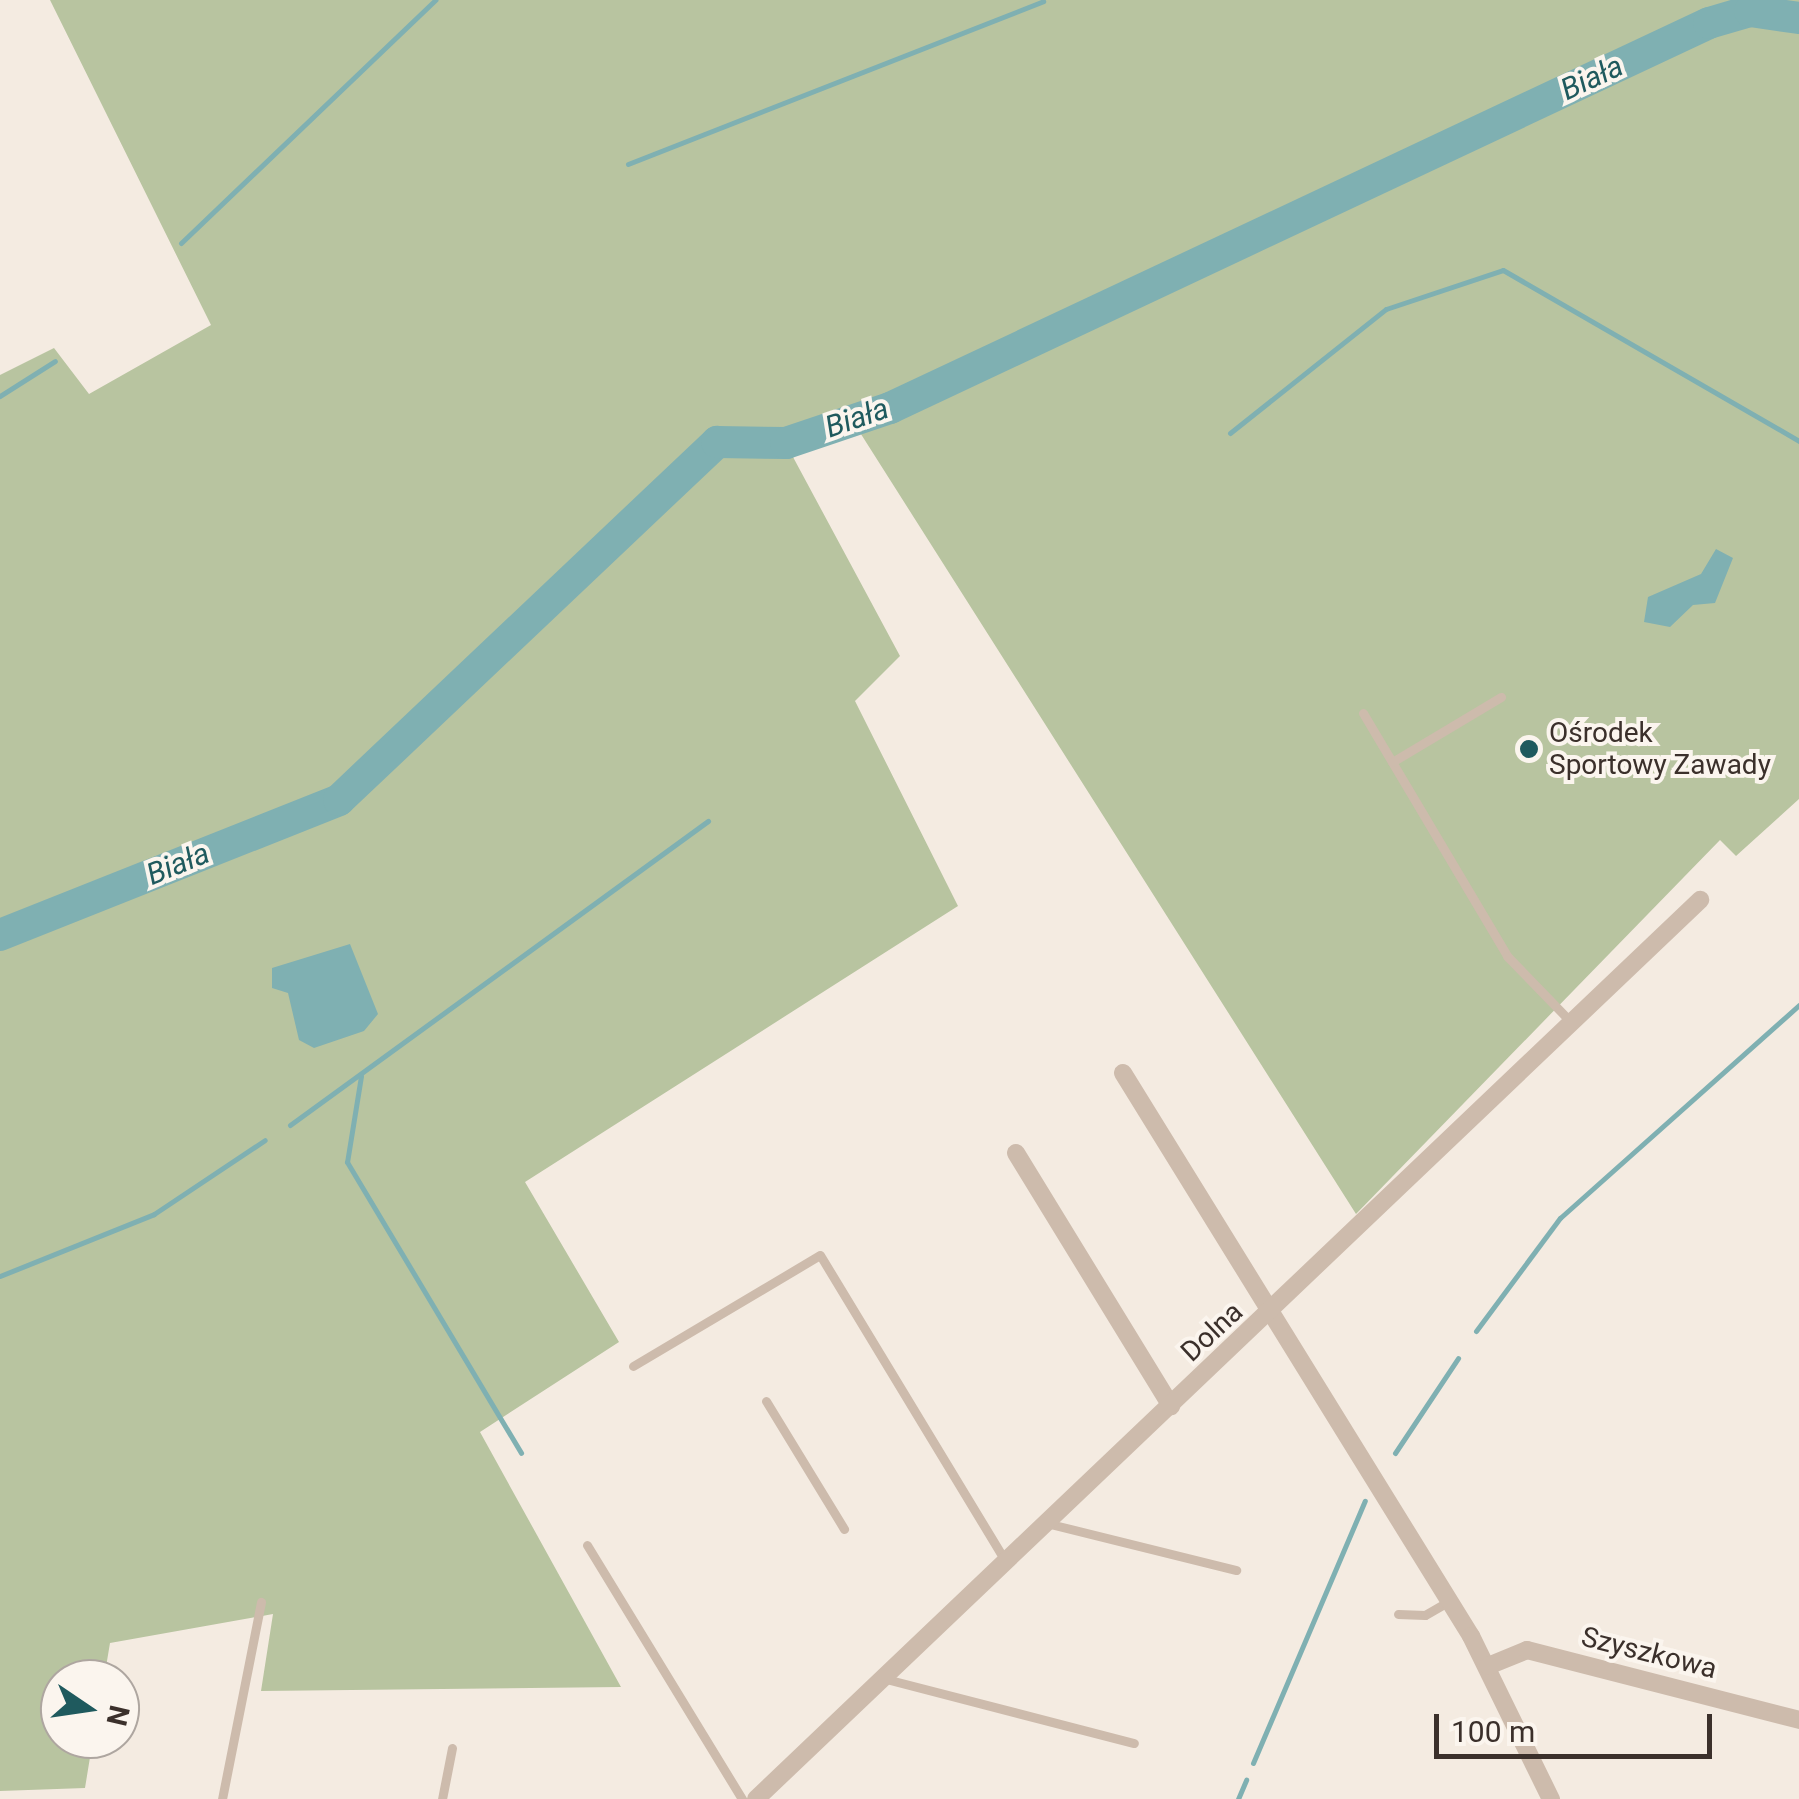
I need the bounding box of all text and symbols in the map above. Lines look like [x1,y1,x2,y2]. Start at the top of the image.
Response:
water label: Biała [1555,48,1629,108]
water label: Biała [821,390,893,446]
place label: Ośrodek Sportowy Zawady [1549,716,1771,782]
marker: Ośrodek Sportowy Zawady [1518,738,1540,760]
water label: Biała [141,835,215,893]
street label: Dolna [1174,1295,1250,1369]
street label: Szyszkowa [1578,1620,1720,1686]
north arrow [40,1659,140,1759]
scale bar [1439,1694,1716,1756]
text: N [99,1702,136,1729]
text: 100 m [1451,1714,1535,1749]

